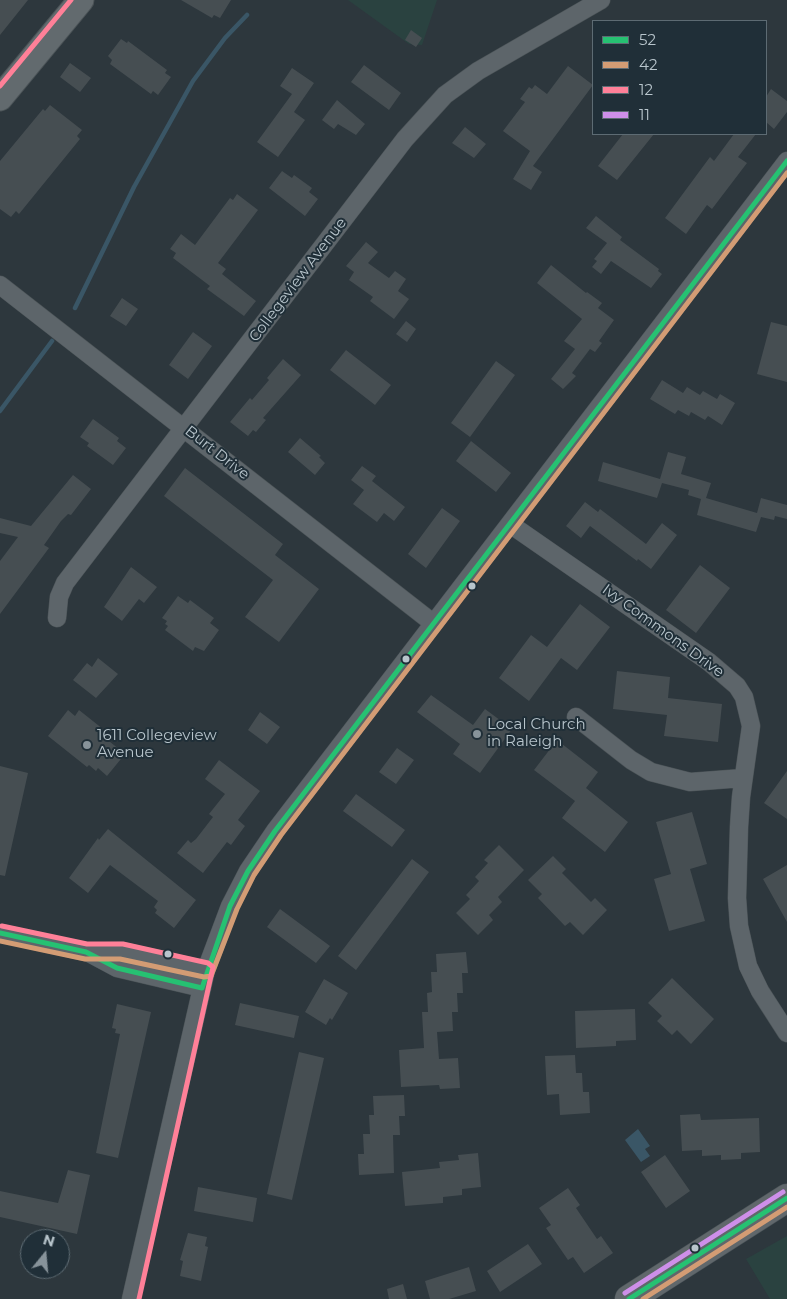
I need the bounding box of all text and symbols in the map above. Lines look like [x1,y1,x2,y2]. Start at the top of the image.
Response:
legend [592,20,767,135]
text: 52 [639,30,656,49]
text: 42 [639,55,657,74]
text: 12 [639,80,653,99]
text: 11 [639,105,650,124]
street label: Collegeview Avenue [245,214,351,346]
street label: Burt Drive [181,422,253,484]
unlabelled marker [467,581,477,591]
street label: Ivy Commons Drive [599,581,727,681]
unlabelled marker [401,654,411,664]
place label: Local Church in Raleigh [487,716,586,751]
place label: 1611 Collegeview Avenue [97,727,217,762]
marker: Local Church in Raleigh [471,728,483,740]
marker: 1611 Collegeview Avenue [81,739,93,751]
unlabelled marker [163,949,173,959]
north arrow [20,1229,70,1279]
text: N [41,1230,57,1251]
unlabelled marker [690,1243,700,1253]

